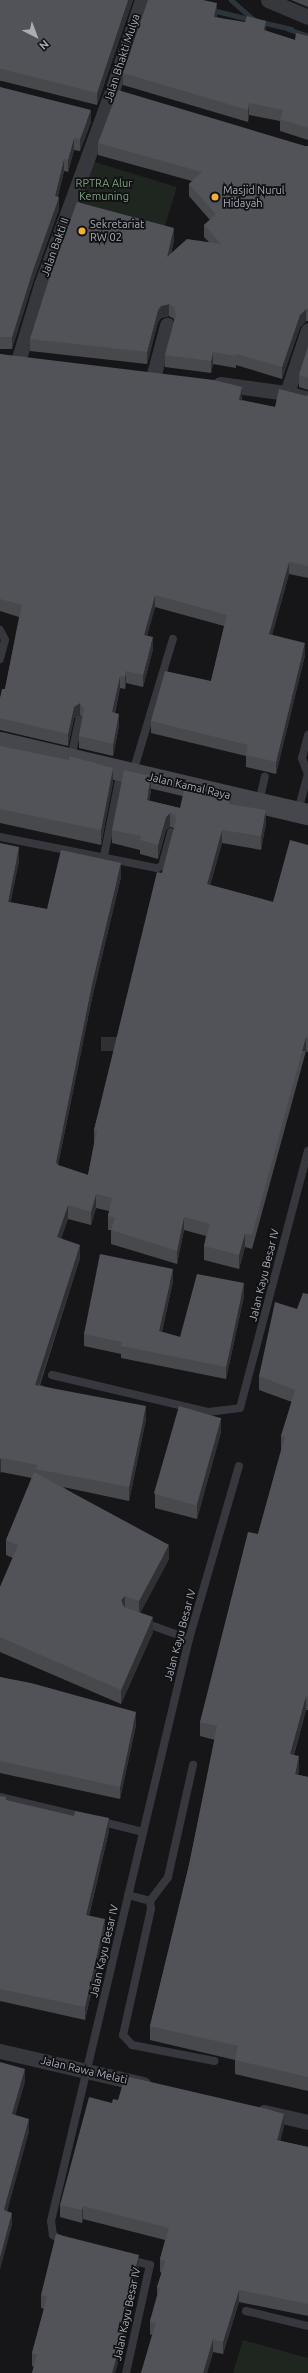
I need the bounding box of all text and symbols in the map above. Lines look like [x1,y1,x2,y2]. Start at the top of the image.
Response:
street label: Jalan Bhakti Mulya [101,12,143,104]
north arrow [16,16,56,56]
text: N [37,38,51,52]
park label: RPTRA Alur Kemuning [76,177,132,203]
place label: Masjid Nurul Hidayah [223,184,285,210]
marker: Masjid Nurul Hidayah [210,192,220,202]
street label: Jalan Bakti II [38,216,72,278]
place label: Sekretariat RW 02 [90,218,144,244]
marker: Sekretariat RW 02 [77,226,87,236]
street label: Jalan Kamal Raya [146,770,232,802]
street label: Jalan Kayu Besar IV [246,1227,282,1323]
street label: Jalan Kayu Besar IV [161,1587,199,1683]
street label: Jalan Kayu Besar IV [87,1903,121,1999]
street label: Jalan Rawa Melati [39,2054,129,2086]
street label: Jalan Kayu Besar IV [111,2266,143,2362]

